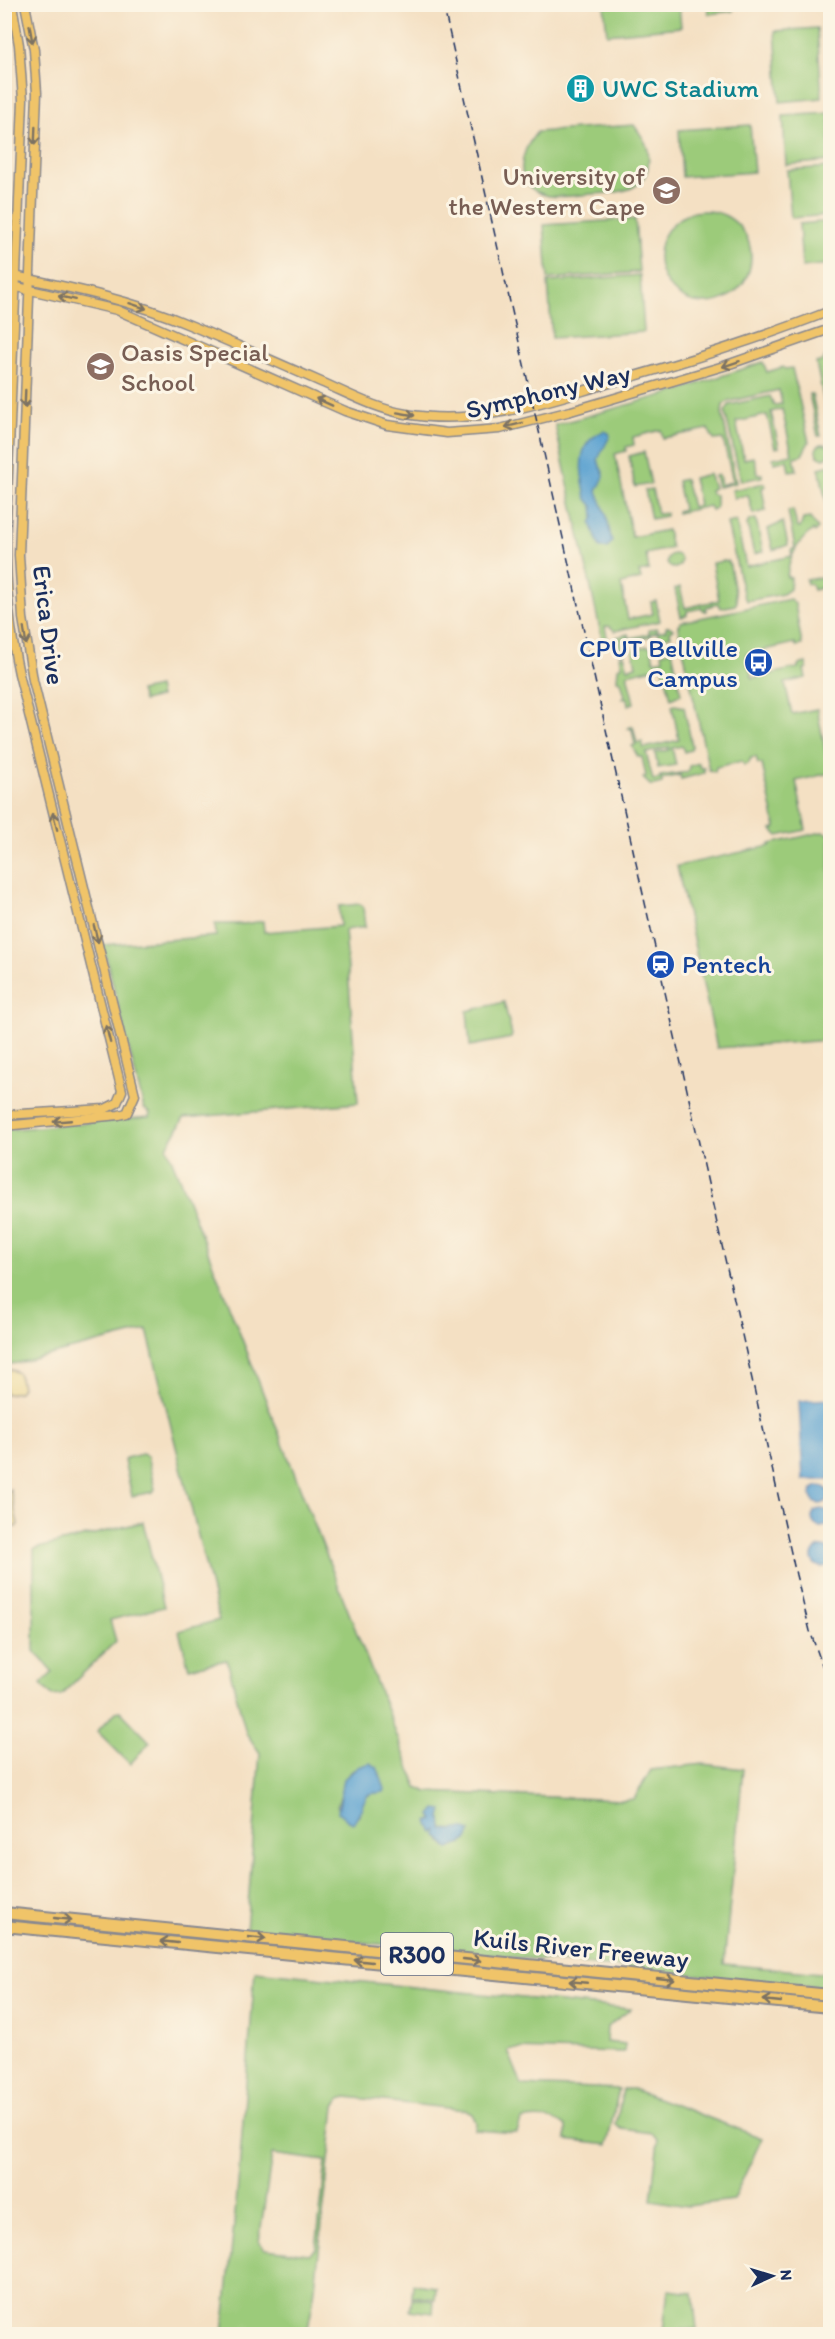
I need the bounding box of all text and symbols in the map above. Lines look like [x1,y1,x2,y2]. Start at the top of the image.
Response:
one-way arrow [26,23,37,43]
building icon: UWC Stadium [565,72,597,104]
place label: UWC Stadium [602,72,759,104]
one-way arrow [30,125,41,145]
place label: University of the Western Cape [448,160,645,222]
school or university icon: University of the Western Cape [650,175,682,207]
one-way arrow [57,292,77,303]
one-way arrow [128,301,147,312]
place label: Oasis Special School [121,336,269,398]
school or university icon: Oasis Special School [84,351,116,383]
street label: Symphony Way [463,357,633,425]
one-way arrow [722,359,741,370]
one-way arrow [19,388,30,408]
one-way arrow [316,395,334,407]
one-way arrow [396,408,415,419]
one-way arrow [505,420,524,432]
street label: Erica Drive [26,563,72,687]
one-way arrow [20,625,31,645]
place label: CPUT Bellville Campus [579,632,738,694]
bus stop icon: CPUT Bellville Campus [743,647,775,679]
one-way arrow [49,812,61,831]
one-way arrow [90,924,102,943]
station icon: Pentech [645,948,677,980]
place label: Pentech [682,948,771,980]
one-way arrow [101,1025,113,1044]
one-way arrow [53,1116,72,1127]
one-way arrow [52,1914,72,1925]
street label: Kuils River Freeway [472,1921,690,1975]
one-way arrow [246,1933,266,1944]
road number: R300 [381,1933,453,1975]
one-way arrow [160,1936,180,1947]
one-way arrow [354,1955,374,1966]
one-way arrow [461,1955,481,1966]
one-way arrow [655,1974,675,1985]
one-way arrow [569,1976,589,1987]
one-way arrow [763,1995,783,2006]
north arrow [742,2246,802,2306]
text: N [777,2269,796,2281]

